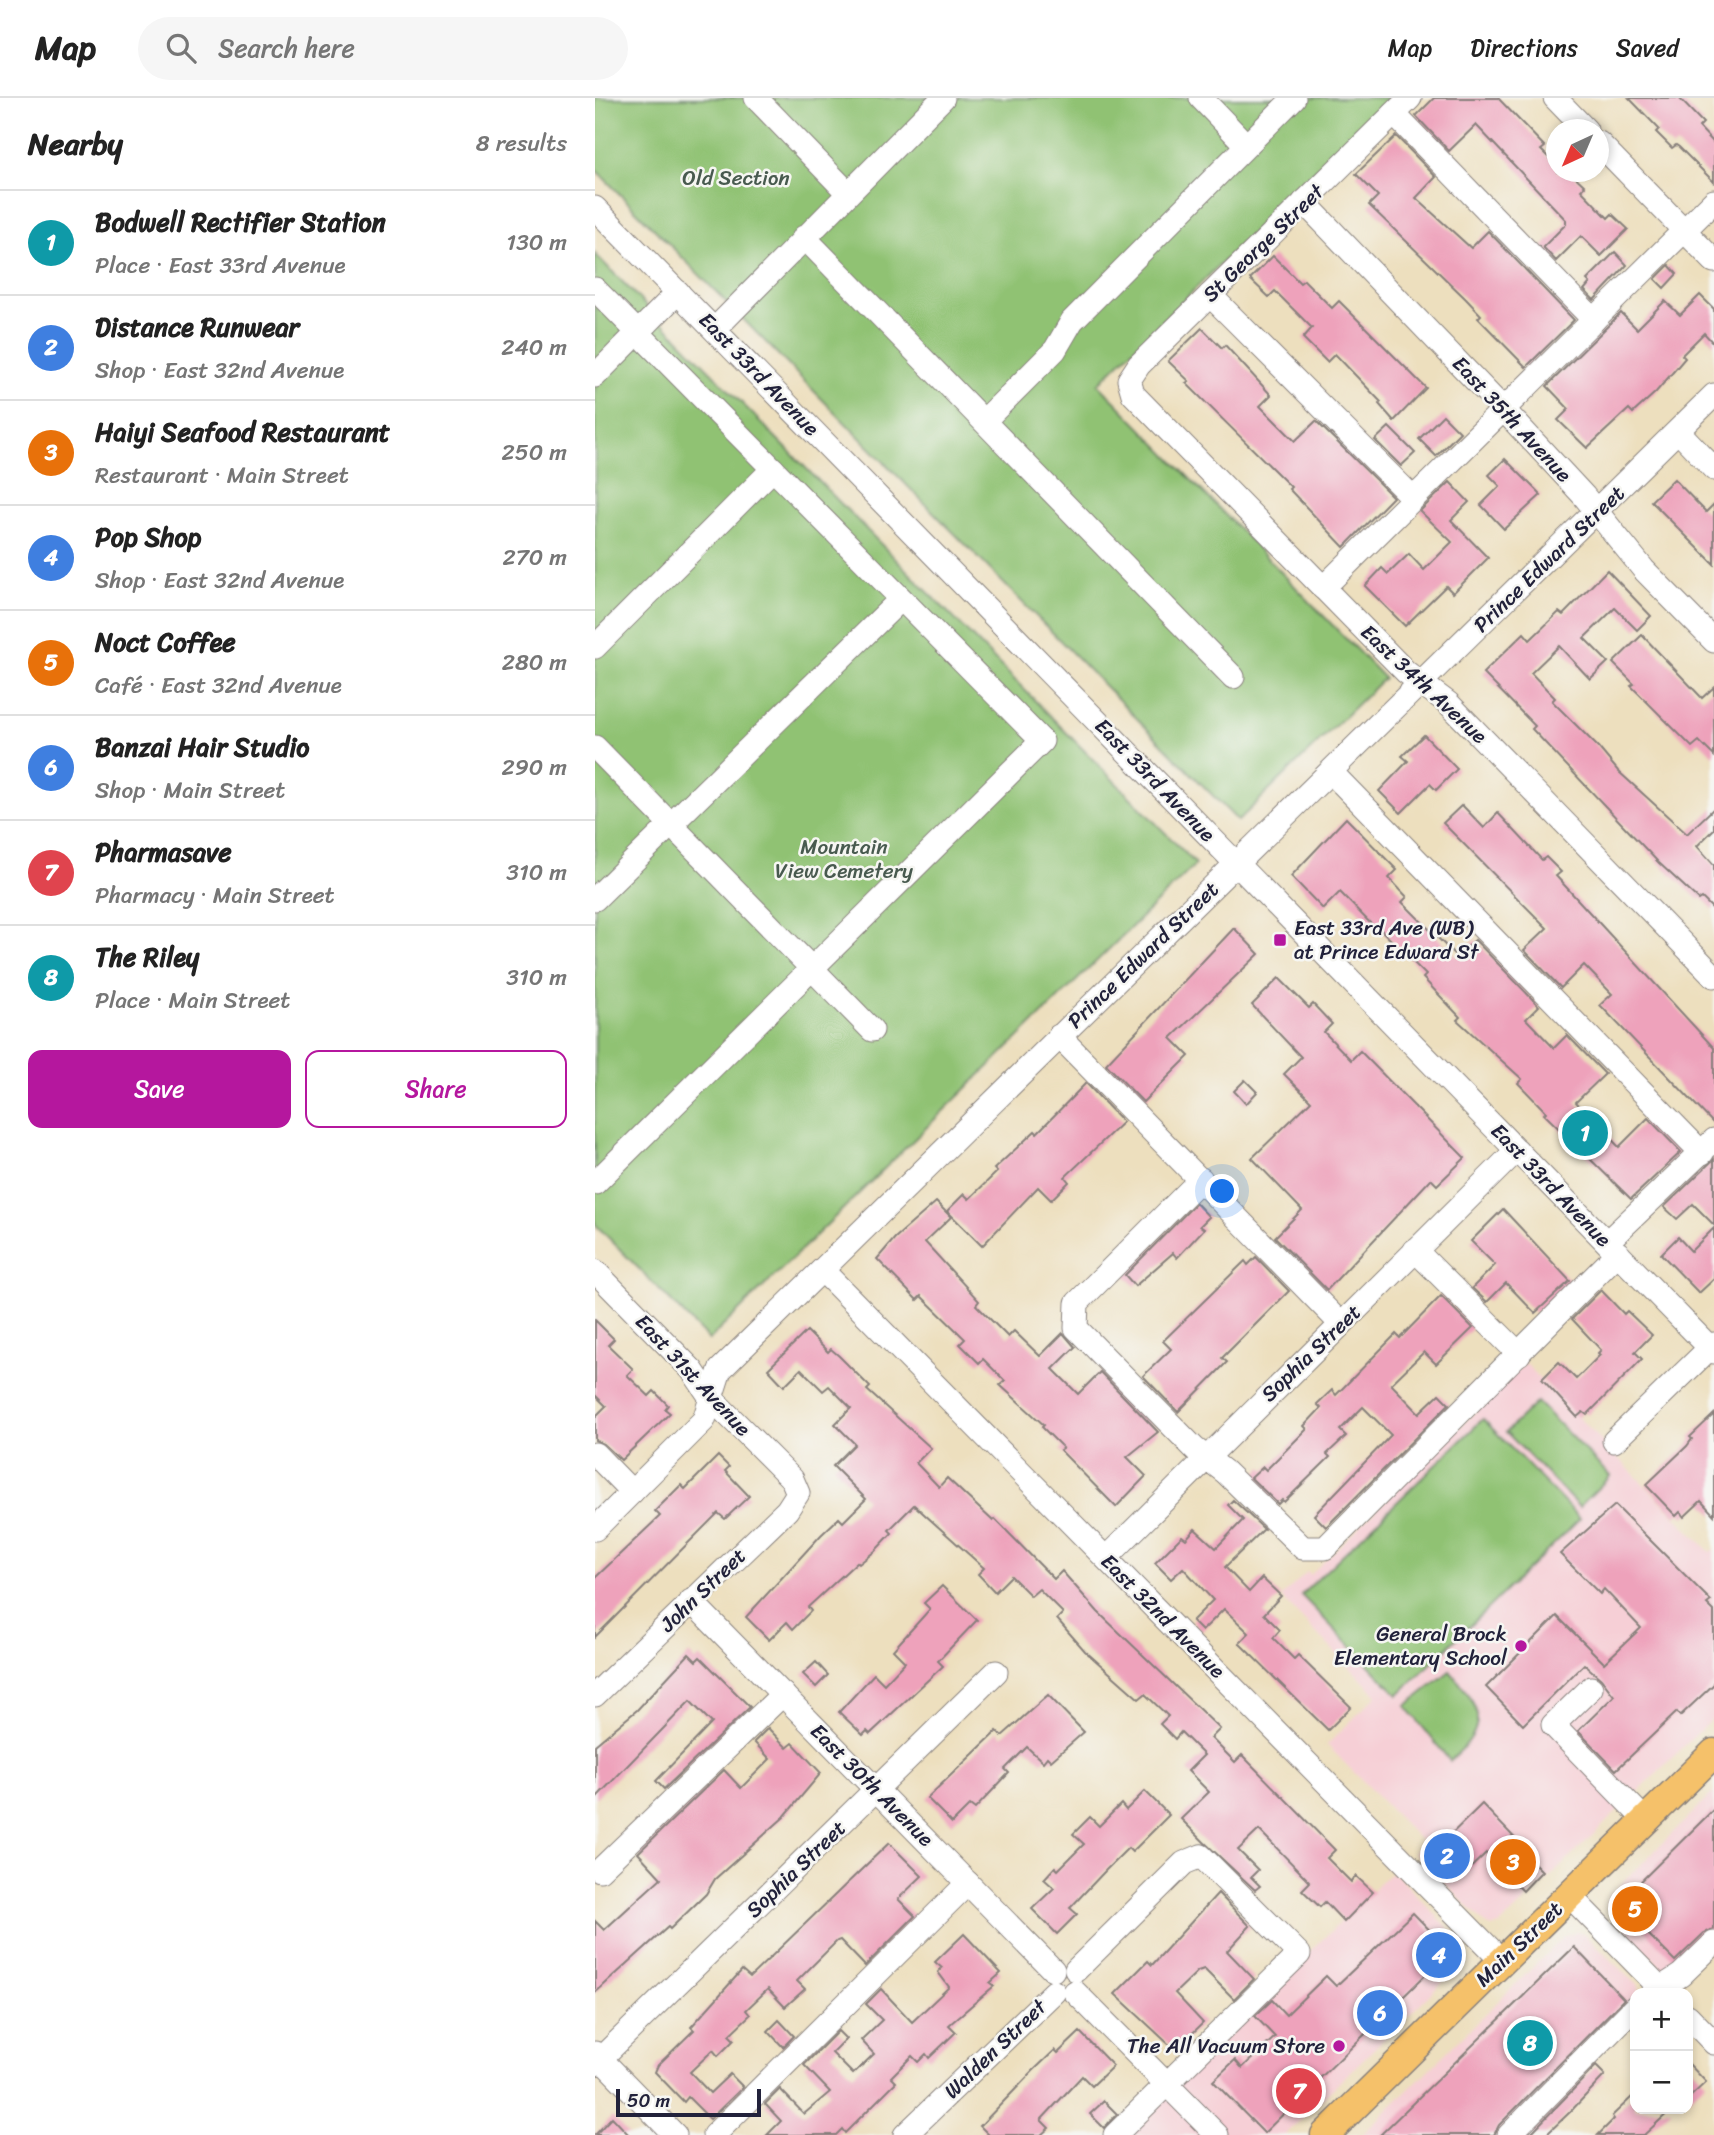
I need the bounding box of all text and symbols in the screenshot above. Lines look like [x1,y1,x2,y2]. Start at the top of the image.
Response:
search box [138,17,628,80]
text: Map [35,19,96,77]
text: Search here [218,25,355,71]
text: Map [1388,27,1432,69]
text: Directions [1470,27,1578,69]
text: Saved [1616,27,1679,69]
icon: search [162,29,200,67]
text: Nearby [28,117,123,171]
north arrow [1546,119,1609,182]
text: 8 results [476,123,567,164]
park label: Old Section [682,159,790,197]
street label: St George Street [1193,173,1334,312]
text: Bodwell Rectifier Station [95,199,386,245]
text: 1 [46,222,56,263]
text: 130 m [506,222,567,263]
text: Place · East 33rd Avenue [95,245,346,286]
street label: East 33rd Avenue [689,303,829,445]
text: Distance Runwear [95,304,299,350]
text: 2 [44,327,58,368]
text: 240 m [501,327,567,368]
street label: East 35th Avenue [1443,346,1581,492]
text: Shop · East 32nd Avenue [95,350,344,391]
text: Haiyi Seafood Restaurant [95,409,390,455]
text: 3 [45,432,57,473]
text: 250 m [501,432,567,473]
text: Restaurant · Main Street [95,455,349,496]
street label: Prince Edward Street [1464,476,1634,642]
text: Pop Shop [95,514,201,560]
text: 4 [44,537,58,578]
text: 270 m [502,537,567,578]
text: Shop · East 32nd Avenue [95,560,344,601]
street label: East 34th Avenue [1351,614,1497,754]
text: Noct Coffee [95,619,236,665]
text: 5 [44,642,58,683]
text: 280 m [502,642,567,683]
text: Café · East 32nd Avenue [95,665,342,706]
street label: East 33rd Avenue [1085,709,1225,851]
text: Banzai Hair Studio [95,724,310,770]
text: 6 [44,747,58,788]
text: 290 m [501,747,567,788]
text: Shop · Main Street [95,770,285,811]
park label: Mountain View Cemetery [775,828,913,890]
text: Pharmasave [95,829,232,875]
text: 7 [44,852,58,893]
text: 310 m [506,852,567,893]
street label: Prince Edward Street [1058,872,1228,1038]
text: Pharmacy · Main Street [95,875,335,916]
place label: East 33rd Ave (WB) at Prince Edward St [1294,909,1480,971]
marker: East 33rd Ave (WB) at Prince Edward St [1272,932,1288,948]
text: The Riley [95,934,199,980]
text: 8 [44,957,58,998]
text: 310 m [506,957,567,998]
text: Place · Main Street [95,980,290,1021]
button: Save [28,1050,291,1128]
button: Share [305,1050,567,1128]
pin: 1 [1562,1107,1608,1159]
street label: East 33rd Avenue [1481,1114,1621,1256]
your location [1205,1174,1239,1208]
street label: Sophia Street [1251,1295,1371,1411]
street label: East 31st Avenue [625,1304,761,1446]
street label: John Street [650,1538,756,1642]
street label: East 32nd Avenue [1091,1544,1235,1688]
place label: General Brock Elementary School [1334,1615,1508,1677]
marker: General Brock Elementary School [1513,1638,1529,1654]
street label: East 30th Avenue [801,1714,943,1856]
street label: Sophia Street [736,1811,856,1927]
pin: 2 [1424,1830,1470,1882]
pin: 3 [1490,1836,1536,1888]
pin: 5 [1612,1883,1658,1935]
street label: Main Street [1466,1892,1572,1996]
pin: 4 [1416,1929,1462,1981]
pin: 6 [1357,1987,1403,2039]
street label: Walden Street [934,1988,1057,2108]
map controls [1630,1988,1693,2114]
button: + [1630,1988,1693,2051]
pin: 8 [1507,2017,1553,2069]
place label: The All Vacuum Store [1127,2027,1325,2065]
marker: The All Vacuum Store [1331,2038,1347,2054]
button: − [1630,2051,1693,2114]
pin: 7 [1276,2065,1322,2117]
text: 50 m [627,2084,670,2117]
scale bar [616,2086,761,2118]

